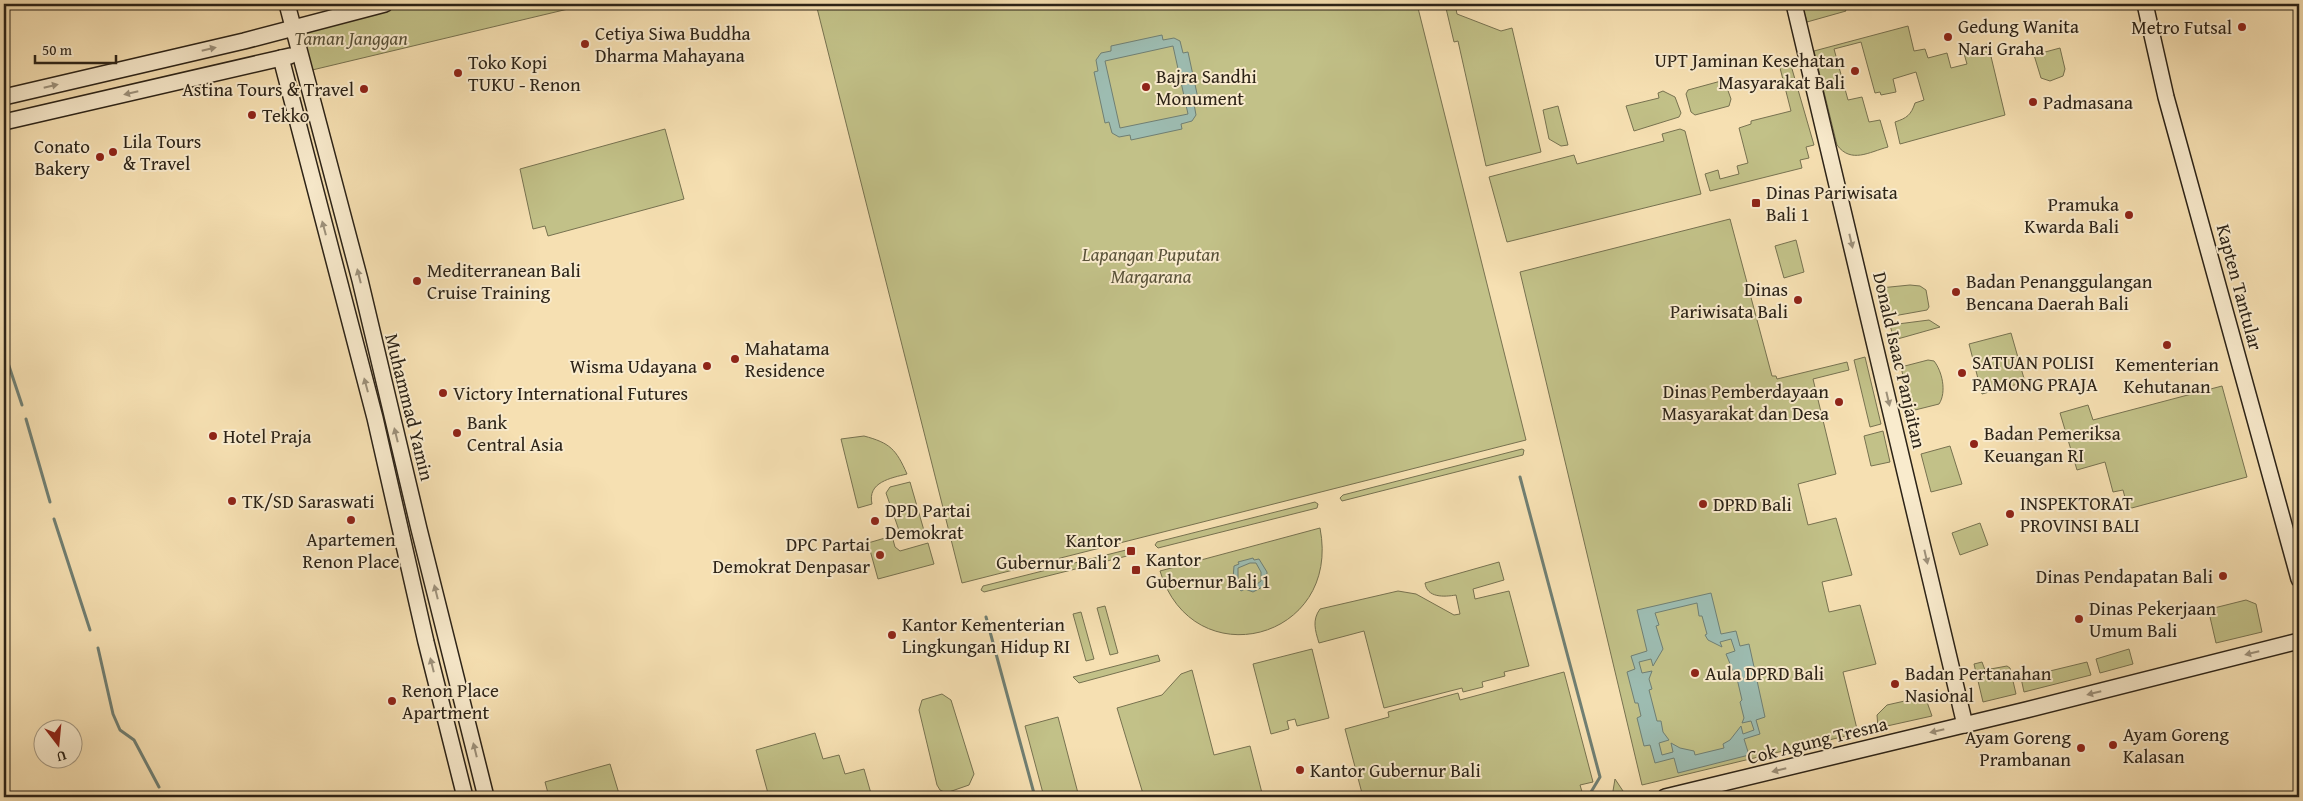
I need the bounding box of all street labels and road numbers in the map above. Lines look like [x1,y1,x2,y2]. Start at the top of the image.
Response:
street label: Kapten Tantular [2210,221,2270,353]
street label: Donald Isaac Panjaitan [1866,269,1934,451]
street label: Muhammad Yamin [378,331,442,484]
street label: Cok Agung Tresna [1744,709,1890,771]

